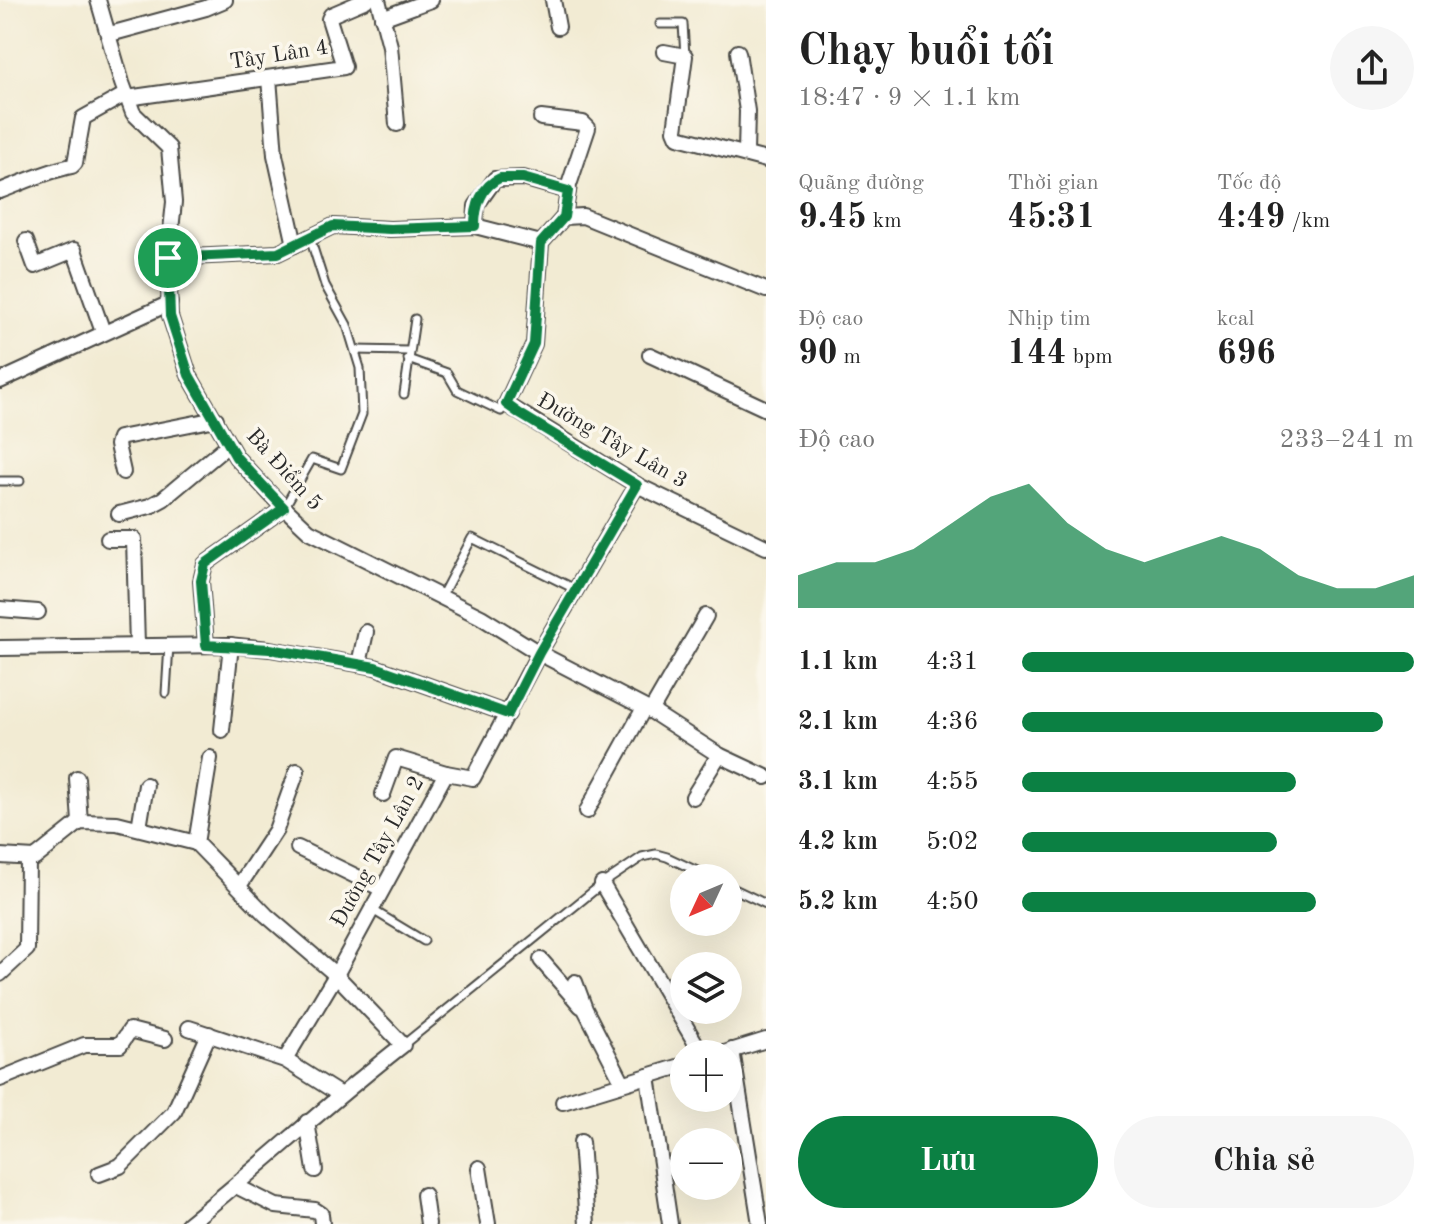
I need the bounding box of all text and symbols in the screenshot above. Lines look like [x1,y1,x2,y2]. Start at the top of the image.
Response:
button: share [1330,26,1414,110]
text: Chạy buổi tối [798,30,1054,74]
street label: Tây Lân 4 [228,36,330,74]
text: 18:47 · 9 × 1.1 km [798,85,1020,111]
text: Quãng đường [798,172,924,194]
text: Thời gian [1007,172,1099,194]
text: Tốc độ [1217,172,1281,194]
text: 9.45 [798,201,867,235]
text: 45:31 [1007,201,1096,235]
text: 4:49 [1217,201,1285,235]
text: km [867,210,902,232]
text: /km [1285,210,1330,232]
pin [134,224,202,292]
icon: arrive [146,236,190,280]
text: Độ cao [798,308,863,330]
text: Nhịp tim [1007,308,1091,330]
text: kcal [1217,308,1255,330]
text: 90 [798,337,837,371]
text: 144 [1007,337,1067,371]
text: 696 [1217,337,1276,371]
text: m [837,346,861,368]
text: bpm [1067,346,1113,368]
street label: Đường Tây Lân 3 [533,389,691,493]
street label: Bà Điểm 5 [242,424,327,515]
text: Độ cao [798,427,875,453]
text: 233–241 m [1279,427,1414,453]
text: 1.1 km [798,649,878,675]
text: 4:31 [926,649,979,675]
text: 2.1 km [798,709,878,735]
text: 4:36 [926,709,979,735]
text: 3.1 km [798,769,878,795]
text: 4:55 [926,769,979,795]
street label: Đường Tây Lân 2 [327,773,429,931]
text: 4.2 km [798,829,878,855]
text: 5:02 [926,829,979,855]
north arrow [670,864,742,936]
map controls [670,864,742,1200]
text: 5.2 km [798,889,878,915]
text: 4:50 [926,889,979,915]
button: layers [670,952,742,1024]
button: + [670,1040,742,1112]
button: Lưu [798,1116,1098,1208]
button: Chia sẻ [1114,1116,1414,1208]
button: − [670,1128,742,1200]

